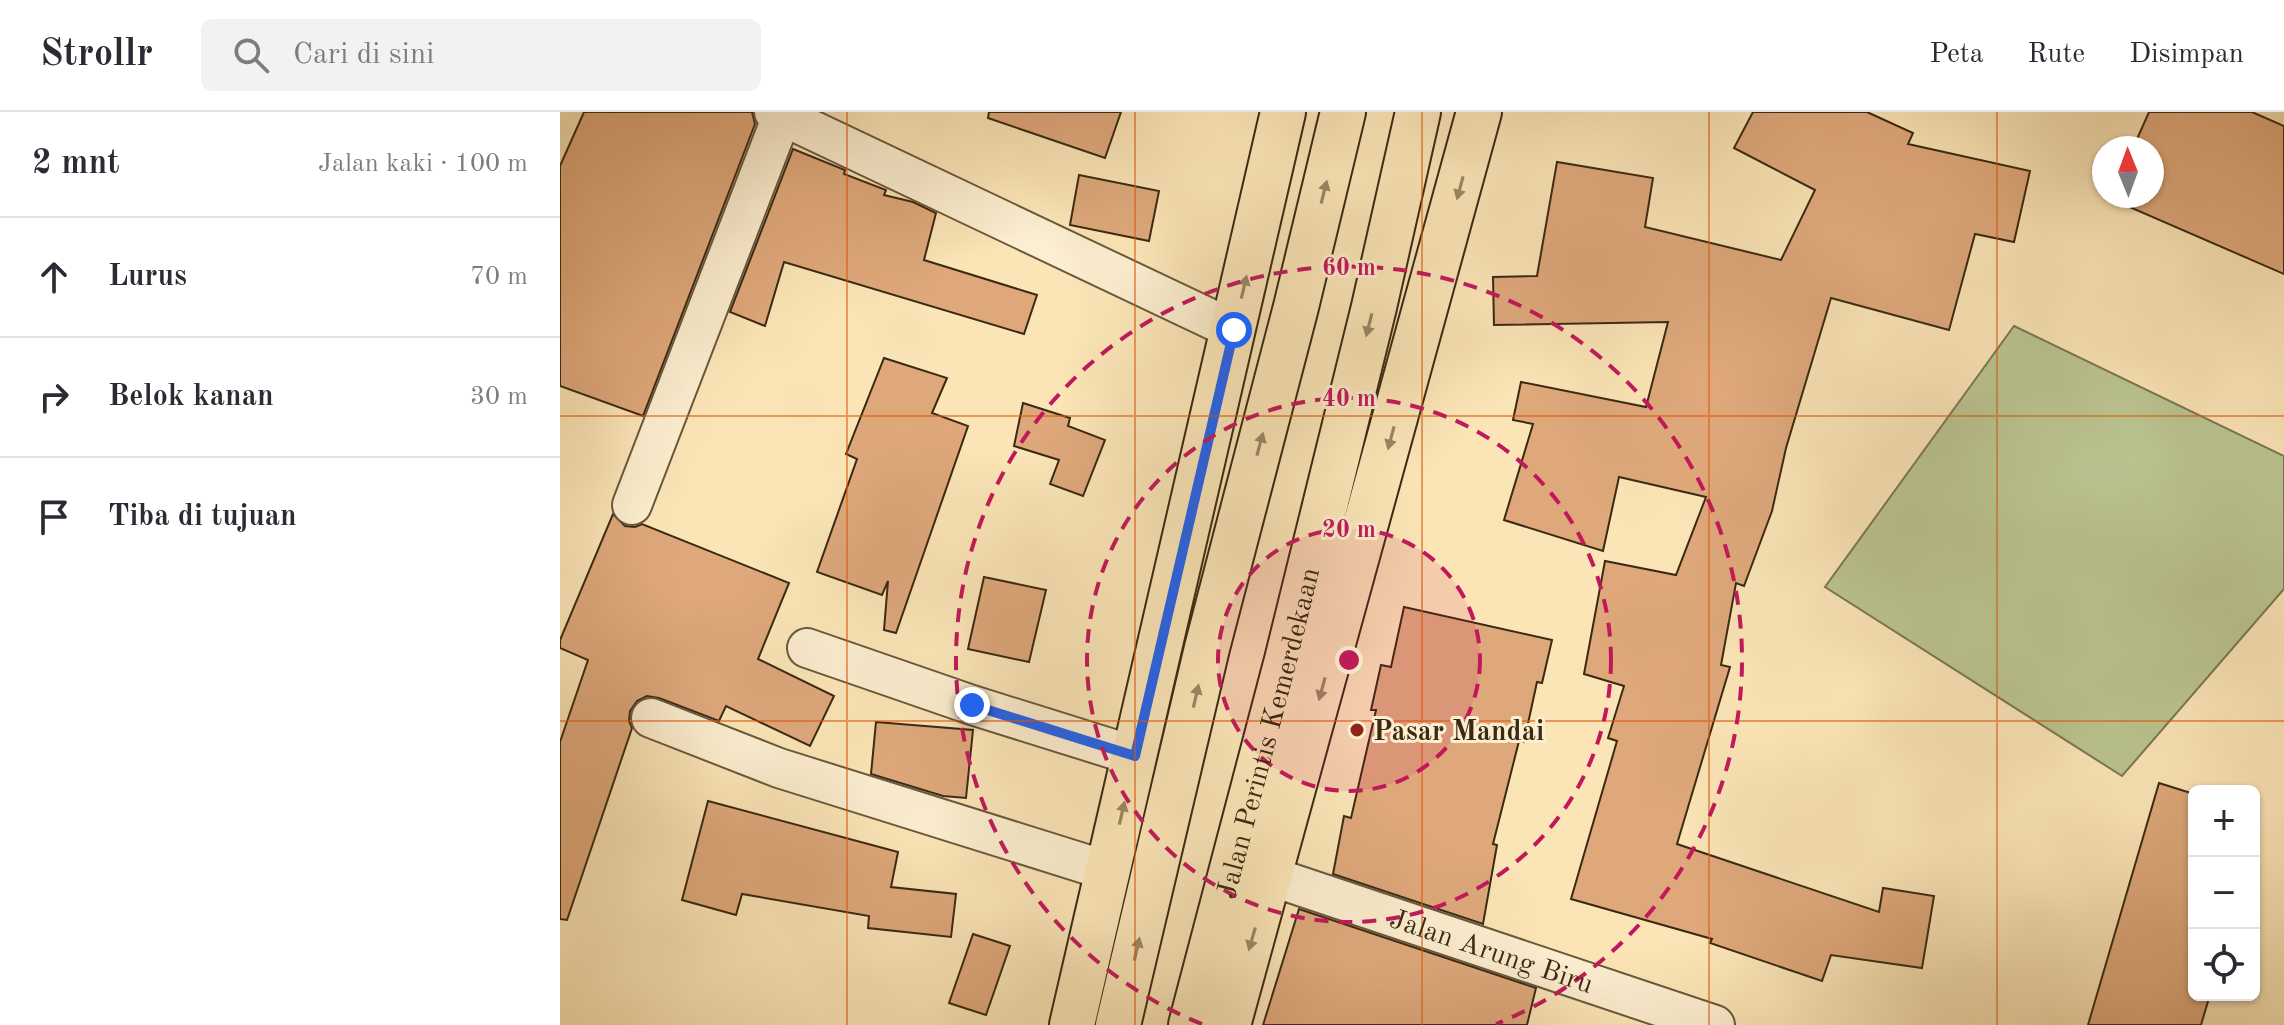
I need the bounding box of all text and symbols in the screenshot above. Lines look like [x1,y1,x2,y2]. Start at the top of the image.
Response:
search box [201,19,761,91]
icon: search [229,33,273,77]
text: Strollr [40,36,153,74]
text: Cari di sini [293,40,434,70]
text: Peta [1929,41,1984,69]
text: Rute [2028,41,2085,69]
text: Disimpan [2129,41,2244,69]
north arrow [2092,136,2164,208]
text: 2 mnt [32,147,120,181]
text: Jalan kaki · 100 m [318,151,528,177]
one-way arrow [1453,175,1465,200]
one-way arrow [1318,179,1331,204]
icon: ahead [32,255,76,299]
text: 60 m [1322,257,1376,281]
text: Lurus [108,262,187,292]
text: 70 m [470,264,528,290]
one-way arrow [1238,274,1251,299]
route start [1216,312,1252,348]
one-way arrow [1363,312,1375,337]
icon: right [32,375,76,419]
text: Belok kanan [108,382,274,412]
text: 30 m [470,384,528,410]
text: 40 m [1322,388,1376,412]
one-way arrow [1384,426,1396,451]
one-way arrow [1255,432,1267,457]
icon: arrive [32,495,76,539]
text: Tiba di tujuan [108,502,297,532]
text: 20 m [1322,519,1376,543]
street label: Jalan Perintis Kemerdekaan [1214,565,1326,902]
centre of rings [1335,646,1363,674]
one-way arrow [1315,677,1328,701]
one-way arrow [1190,683,1203,708]
route end [954,687,990,723]
place label: Pasar Mandai [1373,719,1544,747]
marker: Pasar Mandai [1348,721,1366,739]
map controls [2188,785,2260,1001]
button: + [2188,785,2260,857]
one-way arrow [1116,800,1128,825]
button: − [2188,857,2260,929]
street label: Jalan Arung Biru [1386,906,1596,1000]
one-way arrow [1245,928,1258,952]
button: locate [2188,929,2260,1001]
one-way arrow [1131,937,1144,962]

